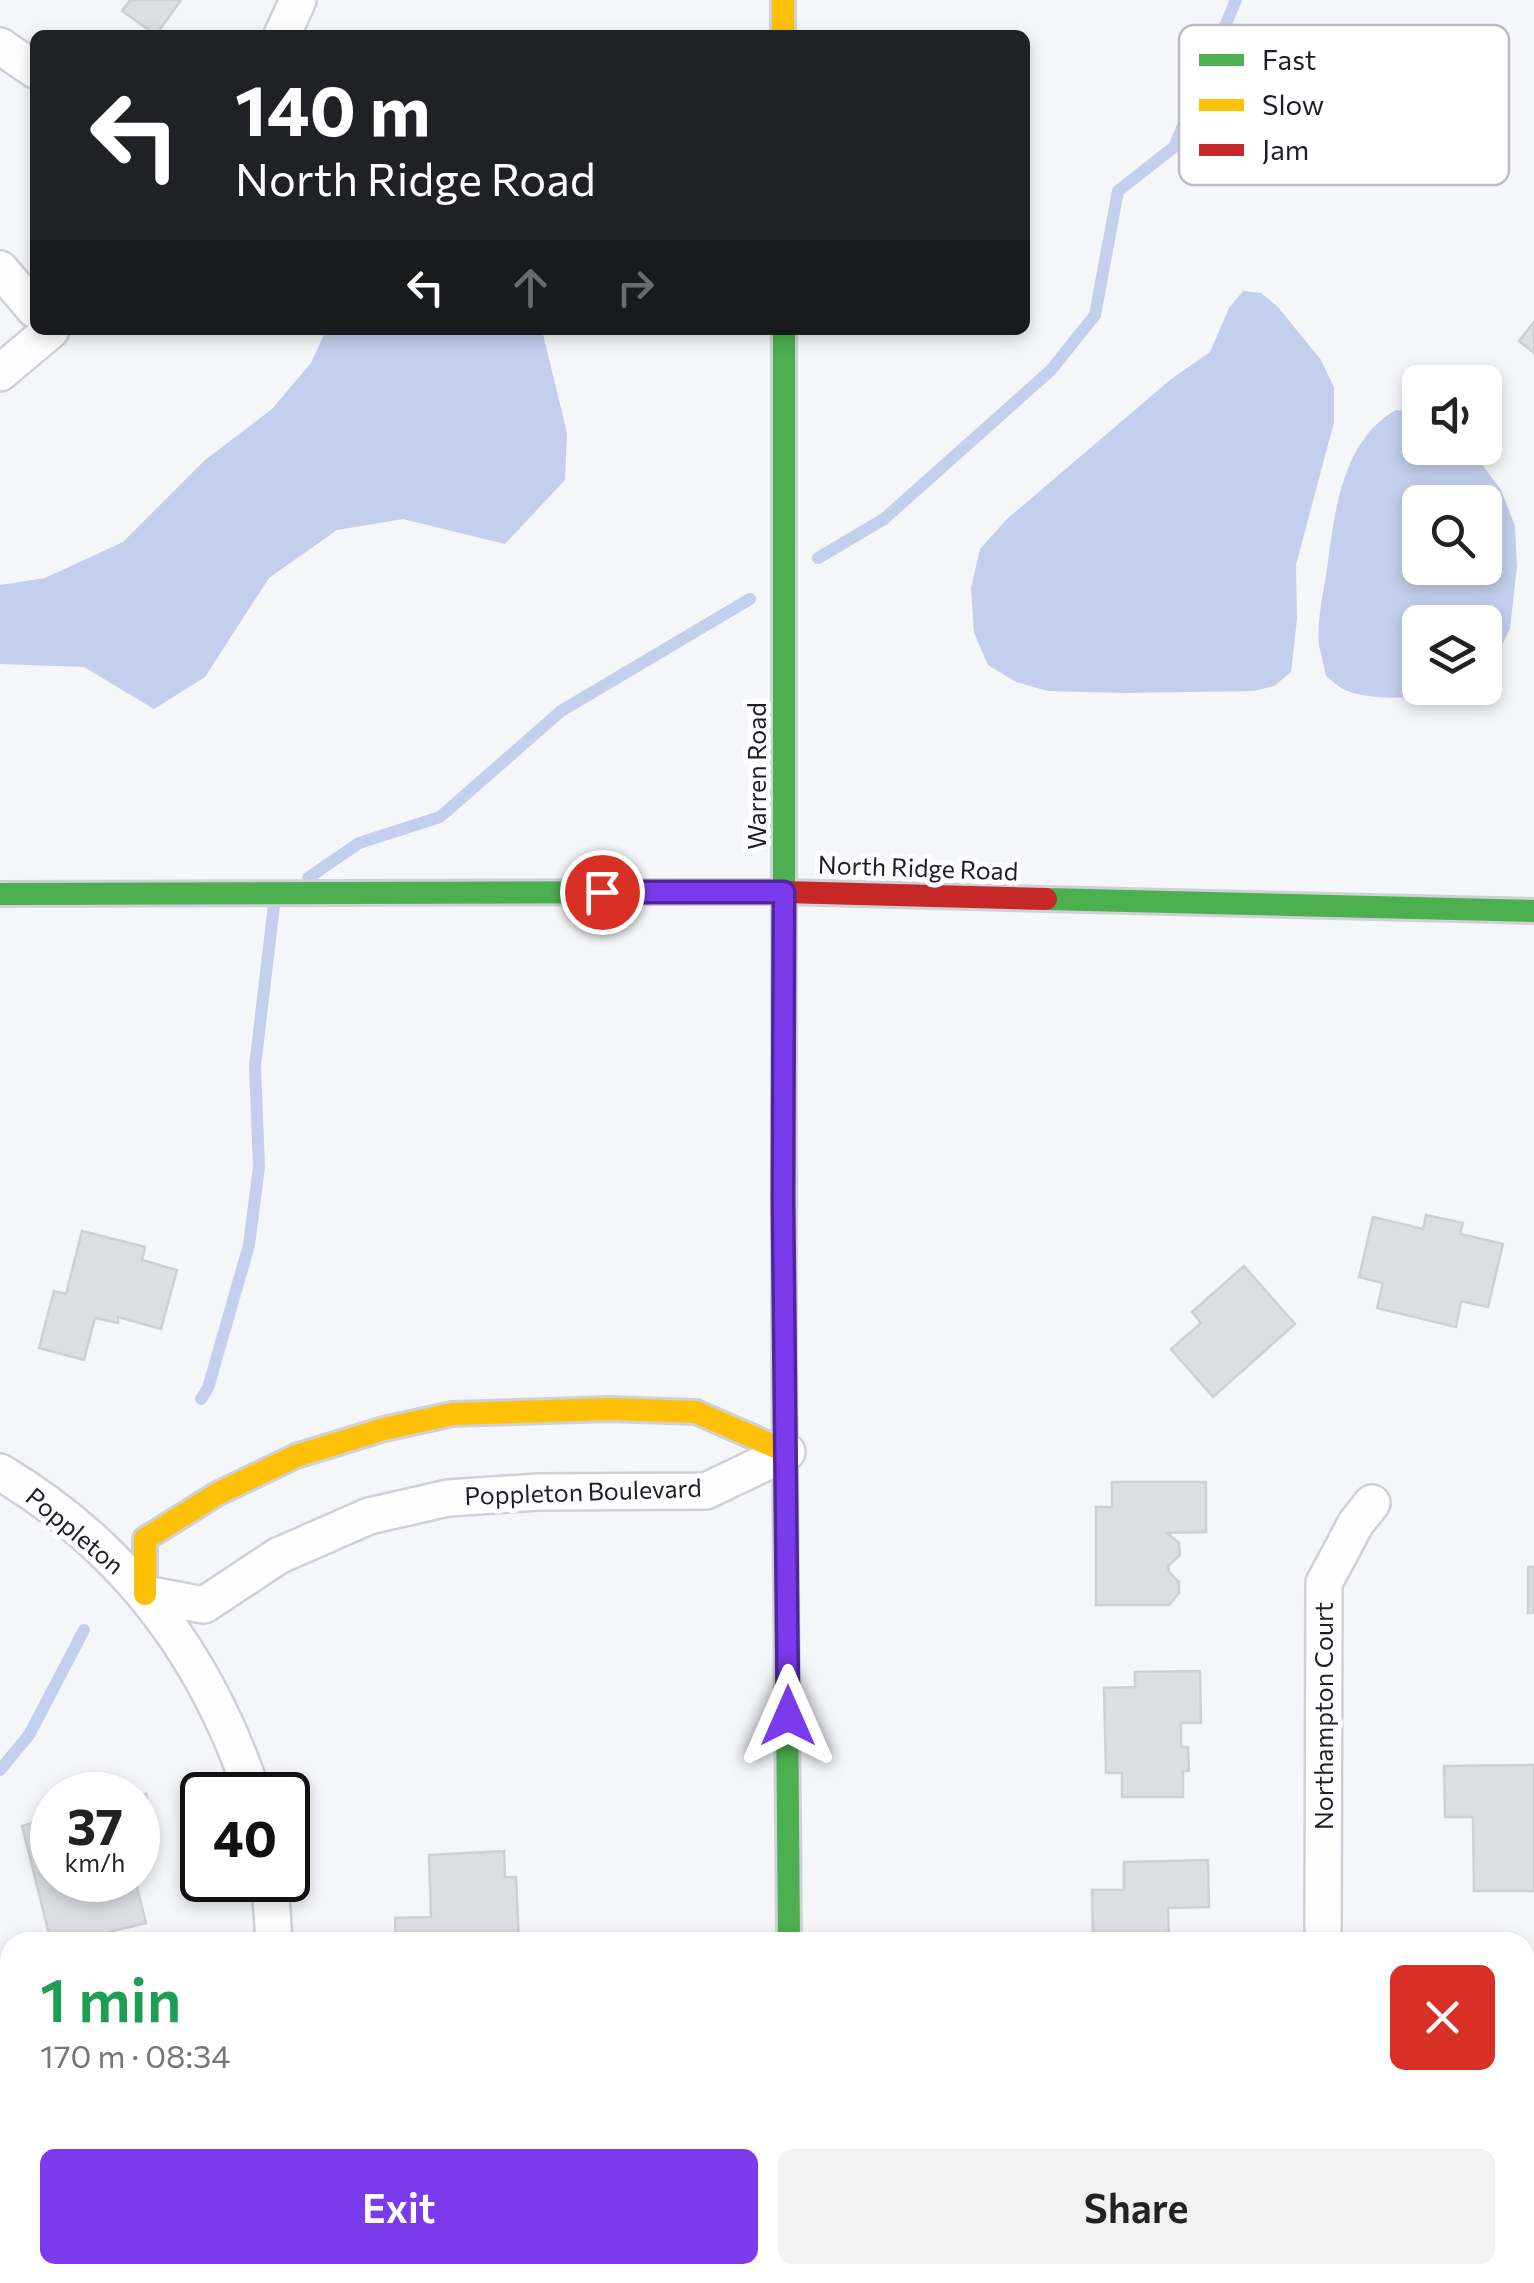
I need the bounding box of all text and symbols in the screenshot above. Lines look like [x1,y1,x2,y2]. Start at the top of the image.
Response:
legend [1179,25,1509,185]
text: Fast [1262,42,1316,76]
text: 140 m [235,65,431,150]
icon: left [70,70,200,200]
text: Slow [1262,87,1324,121]
text: Jam [1262,132,1309,166]
text: North Ridge Road [235,150,596,205]
icon: left [398,260,453,315]
icon: ahead [503,260,558,315]
icon: right [608,260,663,315]
map controls [1402,365,1502,705]
button: sound [1402,365,1502,465]
button: search [1402,485,1502,585]
button: layers [1402,605,1502,705]
street label: Warren Road [741,702,771,850]
street label: North Ridge Road [817,849,1019,885]
pin [560,850,645,935]
icon: arrive [575,865,630,920]
street label: Poppleton Boulevard [464,1472,702,1510]
street label: Poppleton [21,1481,131,1580]
street label: Northampton Court [1308,1602,1338,1830]
position arrow [736,1664,840,1768]
speed limit sign: 40 [180,1772,310,1902]
text: 37 [67,1794,123,1855]
text: km/h [65,1847,125,1877]
text: 1 min [40,1961,181,2034]
button: close [1390,1965,1495,2070]
text: 170 m · 08:34 [40,2035,231,2075]
button: Exit [40,2149,758,2264]
button: Share [778,2149,1495,2264]

